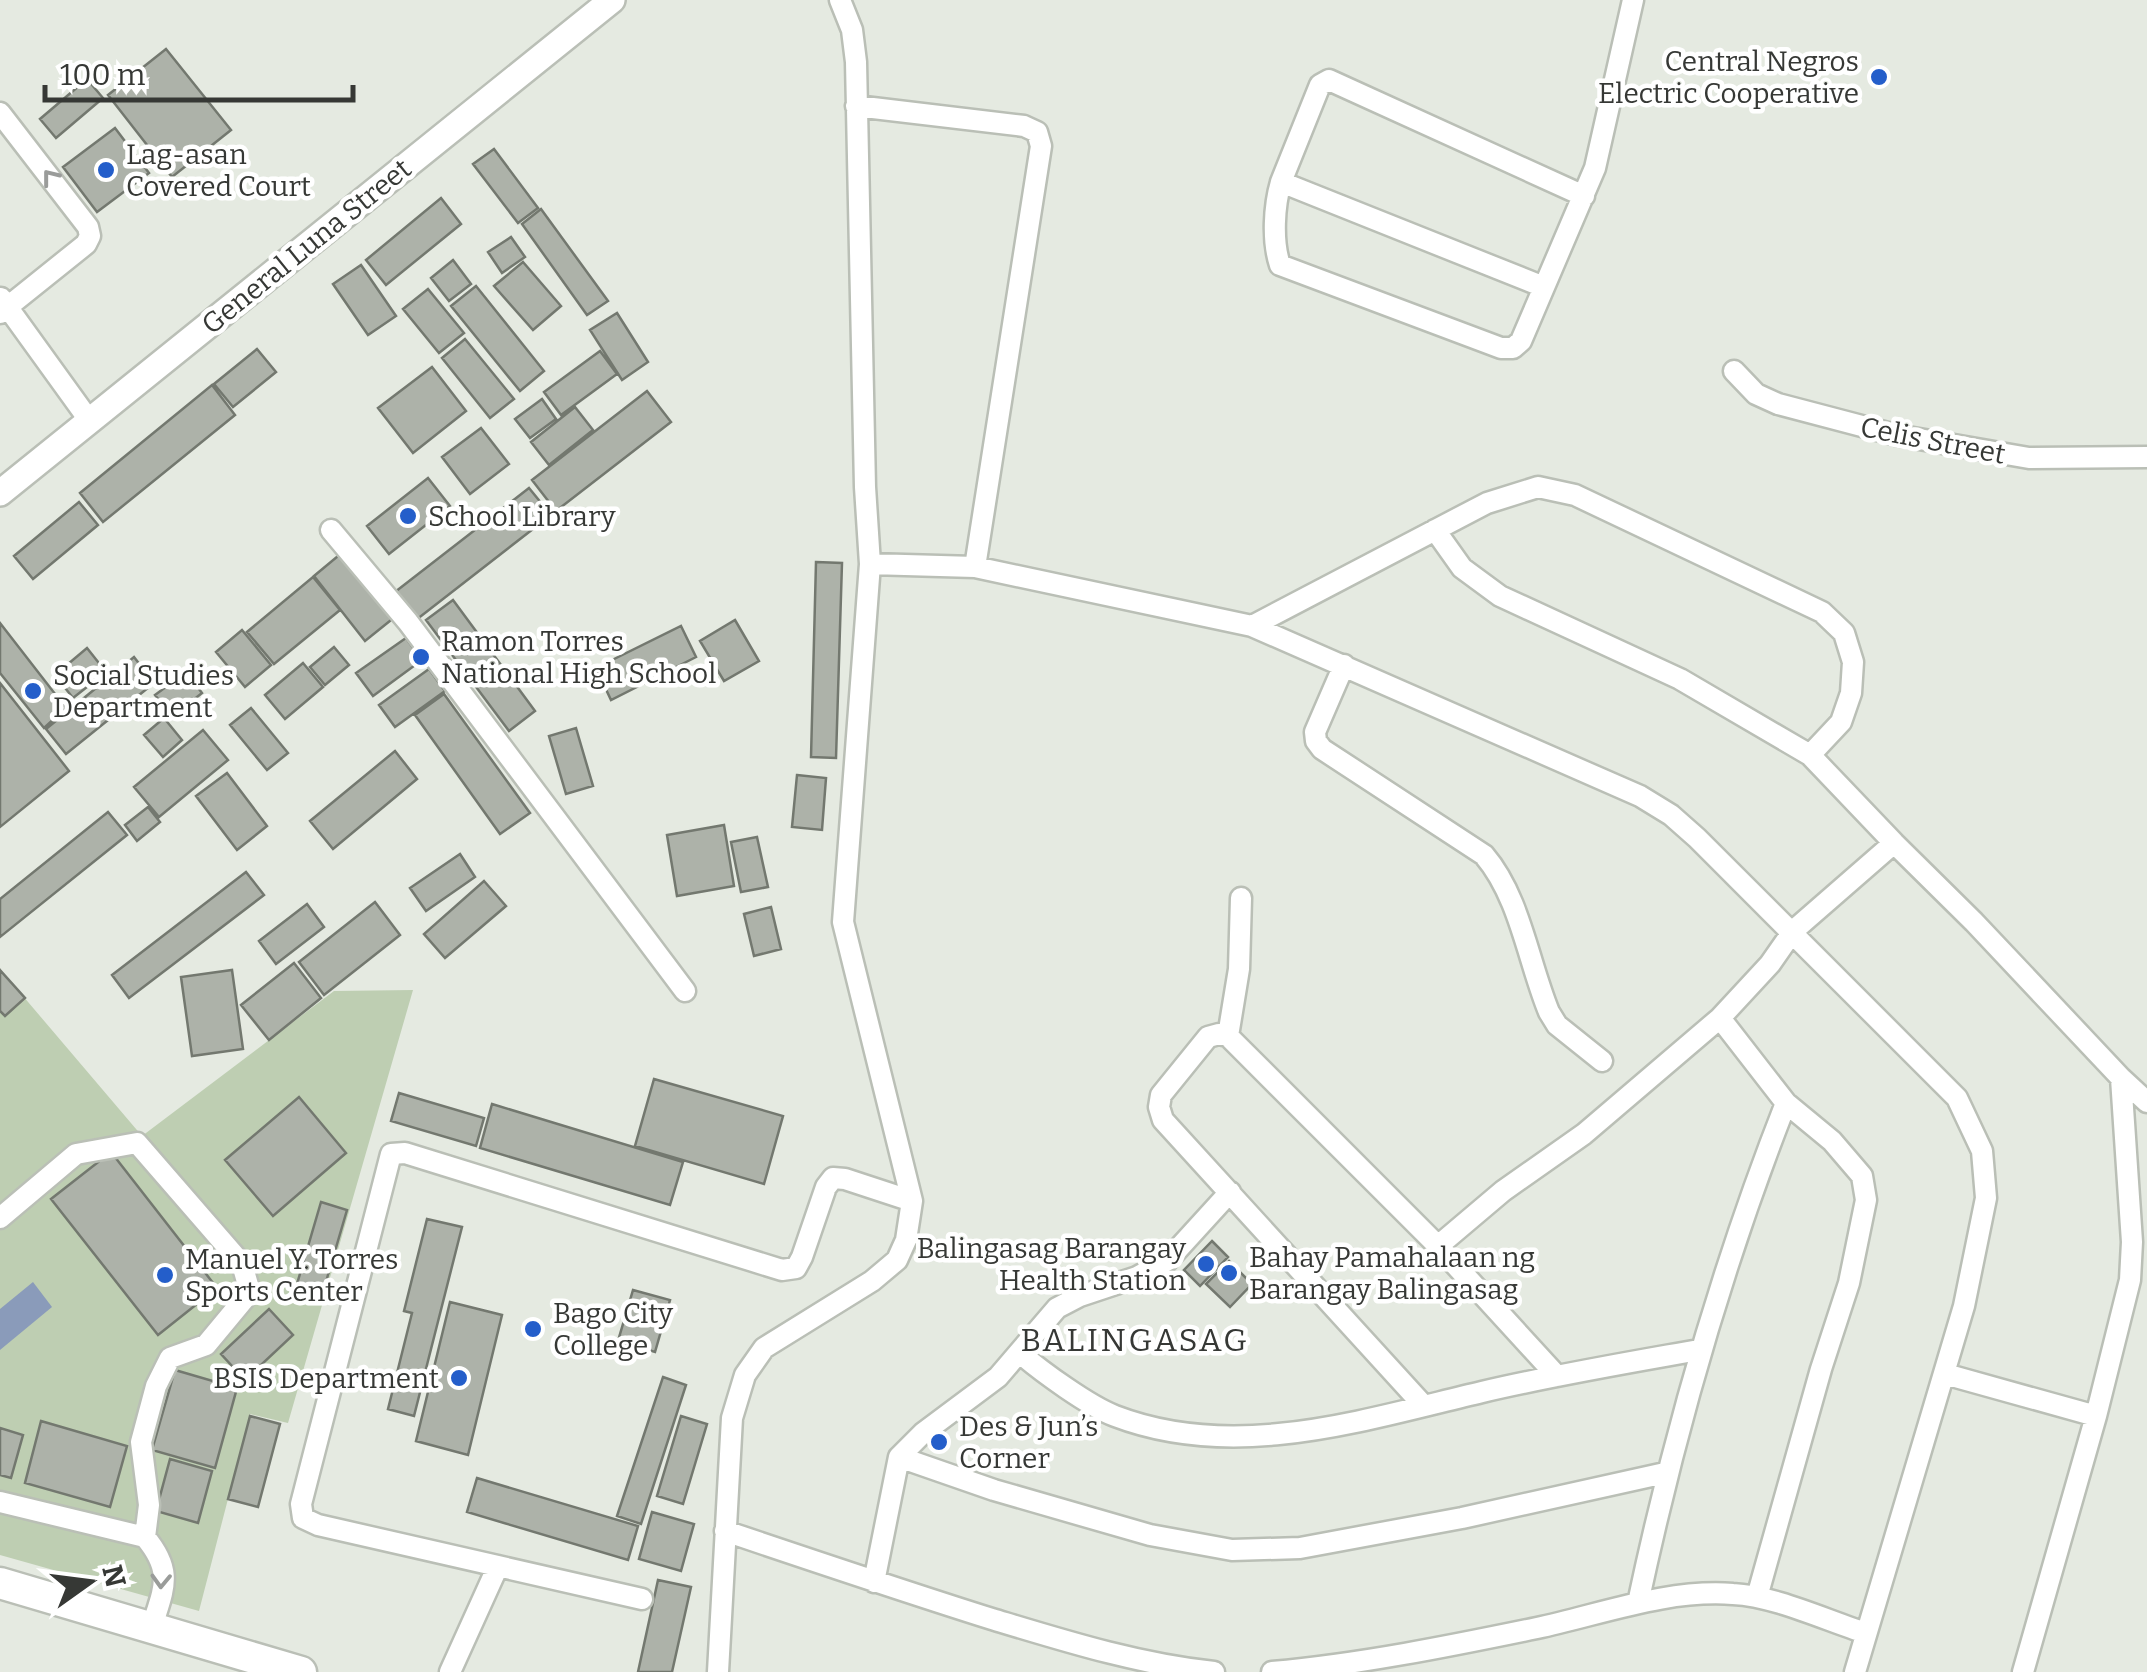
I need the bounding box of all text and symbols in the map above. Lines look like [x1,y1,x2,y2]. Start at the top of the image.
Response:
scale bar [45,40,352,102]
place label: Central Negros Electric Cooperative [1598,45,1859,110]
text: 100 m [60,57,146,93]
marker: Central Negros Electric Cooperative [1868,66,1890,88]
place label: Lag-asan Covered Court [126,138,311,203]
street label: General Luna Street [195,152,418,341]
marker: Lag-asan Covered Court [95,159,117,181]
one-way arrow [44,171,61,189]
street label: Celis Street [1858,410,2008,471]
place label: School Library [428,500,616,533]
marker: School Library [397,505,419,527]
place label: Ramon Torres National High School [441,625,716,690]
marker: Ramon Torres National High School [410,646,432,668]
place label: Social Studies Department [53,659,234,724]
marker: Social Studies Department [22,680,44,702]
place label: Balingasag Barangay Health Station [917,1232,1186,1297]
place label: Bahay Pamahalaan ng Barangay Balingasag [1249,1241,1535,1306]
place label: Manuel Y. Torres Sports Center [185,1243,398,1308]
marker: Balingasag Barangay Health Station [1195,1253,1217,1275]
marker: Bahay Pamahalaan ng Barangay Balingasag [1218,1262,1240,1284]
marker: Manuel Y. Torres Sports Center [154,1264,176,1286]
place label: Bago City College [553,1297,673,1362]
marker: Bago City College [522,1318,544,1340]
district label: BALINGASAG [1021,1321,1249,1359]
place label: BSIS Department [213,1362,439,1395]
marker: BSIS Department [448,1367,470,1389]
place label: Des & Jun’s Corner [959,1410,1098,1475]
marker: Des & Jun’s Corner [928,1431,950,1453]
north arrow [40,1532,140,1632]
text: N [95,1562,132,1591]
one-way arrow [151,1574,172,1589]

